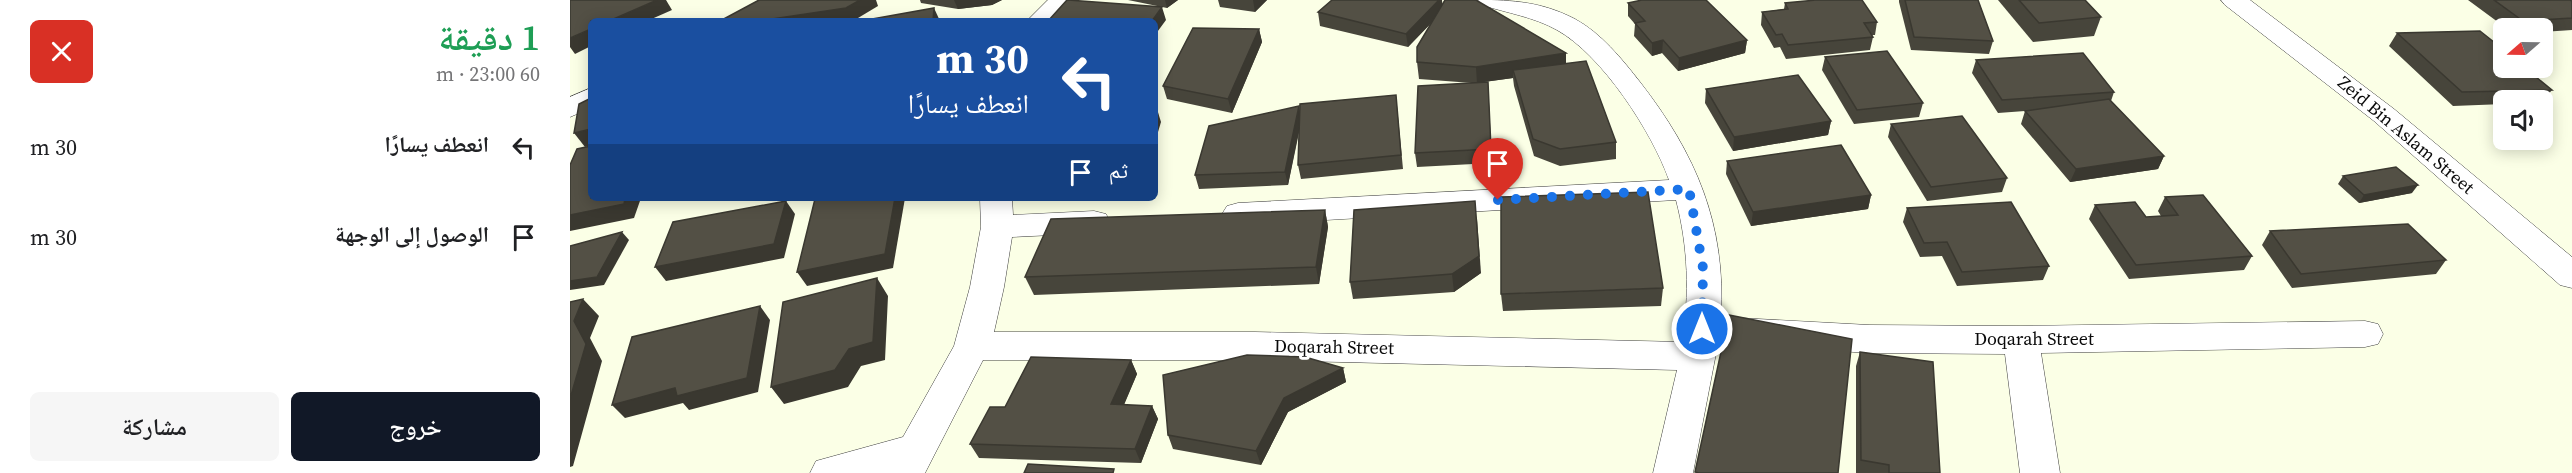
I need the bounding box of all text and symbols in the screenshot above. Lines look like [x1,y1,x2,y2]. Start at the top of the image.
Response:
text: 1 دقيقة [438,13,540,62]
north arrow [2493,18,2553,78]
map controls [2493,18,2553,150]
button: close [30,20,93,83]
text: 30 m [936,29,1029,87]
icon: left [1050,42,1128,120]
text: 60 m · 23:00 [436,60,540,88]
street label: Zeid Bin Aslam Street [2333,70,2480,199]
text: انعطف يسارًا [908,85,1029,122]
button: sound [2493,90,2553,150]
text: انعطف يسارًا [385,129,489,159]
icon: left [507,131,540,164]
text: 30 m [30,132,77,162]
pin [1472,138,1523,200]
icon: arrive [1481,147,1514,180]
text: ثم [1109,155,1128,185]
icon: arrive [1064,156,1097,189]
text: الوصول إلى الوجهة [335,219,489,249]
icon: arrive [507,221,540,254]
text: 30 m [30,222,77,252]
position arrow [1670,297,1734,361]
street label: Doqarah Street [1974,326,2094,351]
street label: Doqarah Street [1274,333,1394,360]
button: مشاركة [30,392,279,461]
button: خروج [291,392,540,461]

